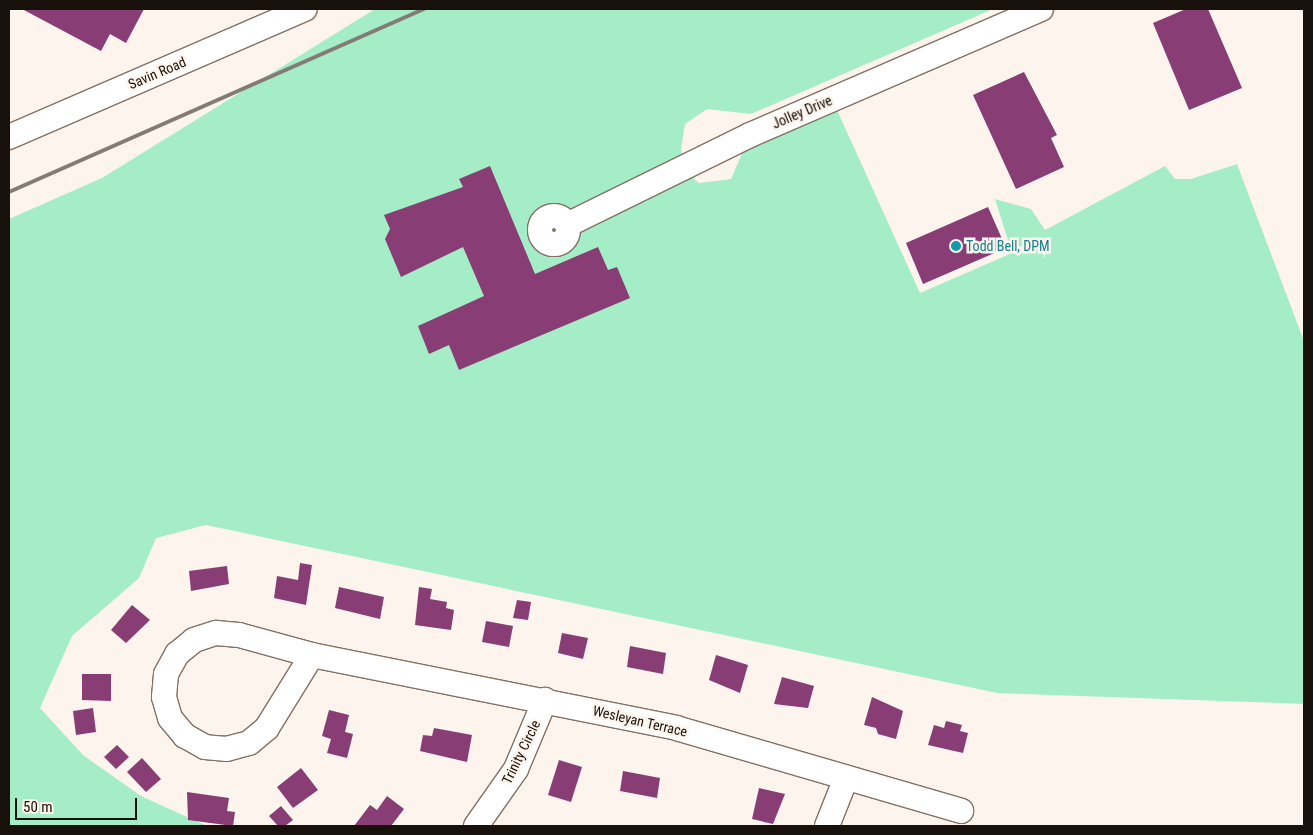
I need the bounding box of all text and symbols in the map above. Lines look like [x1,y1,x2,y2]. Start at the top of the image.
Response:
street label: Savin Road [126,53,188,93]
street label: Jolley Drive [769,92,835,132]
place label: Todd Bell, DPM [966,238,1050,254]
marker: Todd Bell, DPM [950,240,962,252]
street label: Wesleyan Terrace [591,702,689,740]
street label: Trinity Circle [498,717,544,787]
scale bar [18,788,140,820]
text: 50 m [23,798,53,816]

